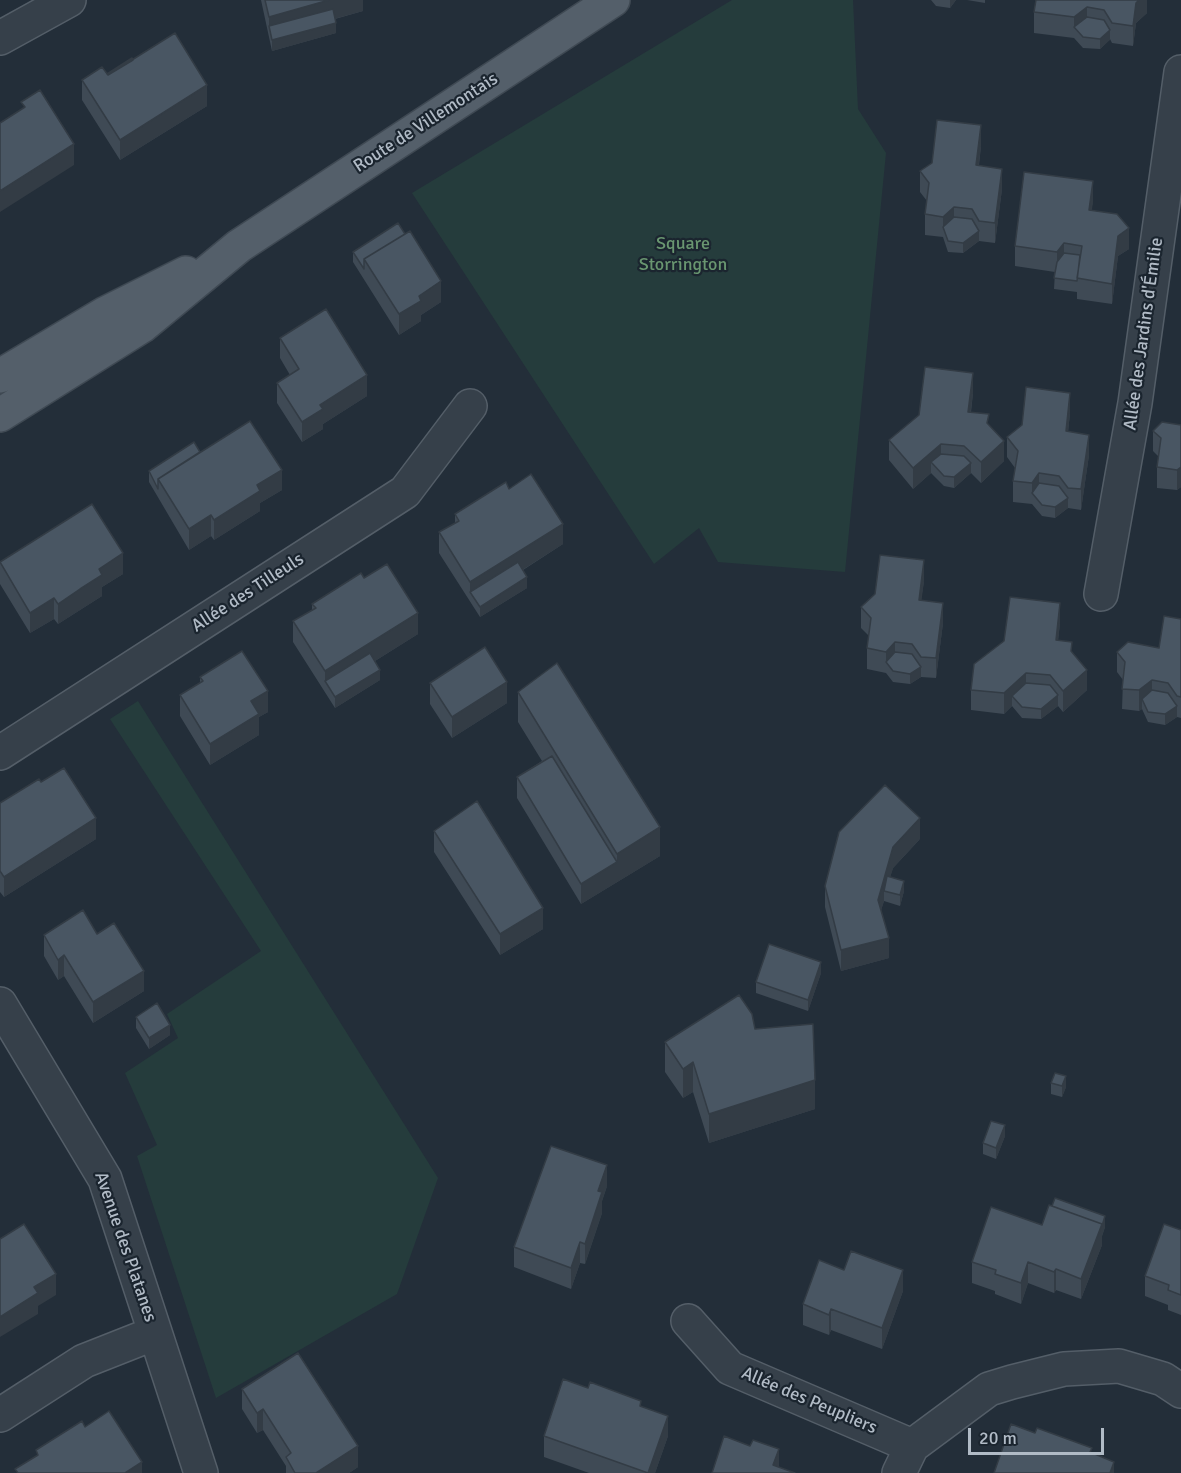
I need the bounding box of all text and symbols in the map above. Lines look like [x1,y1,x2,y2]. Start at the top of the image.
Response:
street label: Route de Villemontais [350,68,502,178]
park label: Square Storrington [639,233,727,276]
street label: Allée des Jardins d'Émilie [1120,236,1168,432]
street label: Allée des Tilleuls [188,549,308,637]
street label: Avenue des Platanes [89,1169,161,1325]
street label: Allée des Peupliers [738,1363,880,1439]
scale bar [971,1416,1108,1454]
text: 20 m [979,1427,1017,1449]

